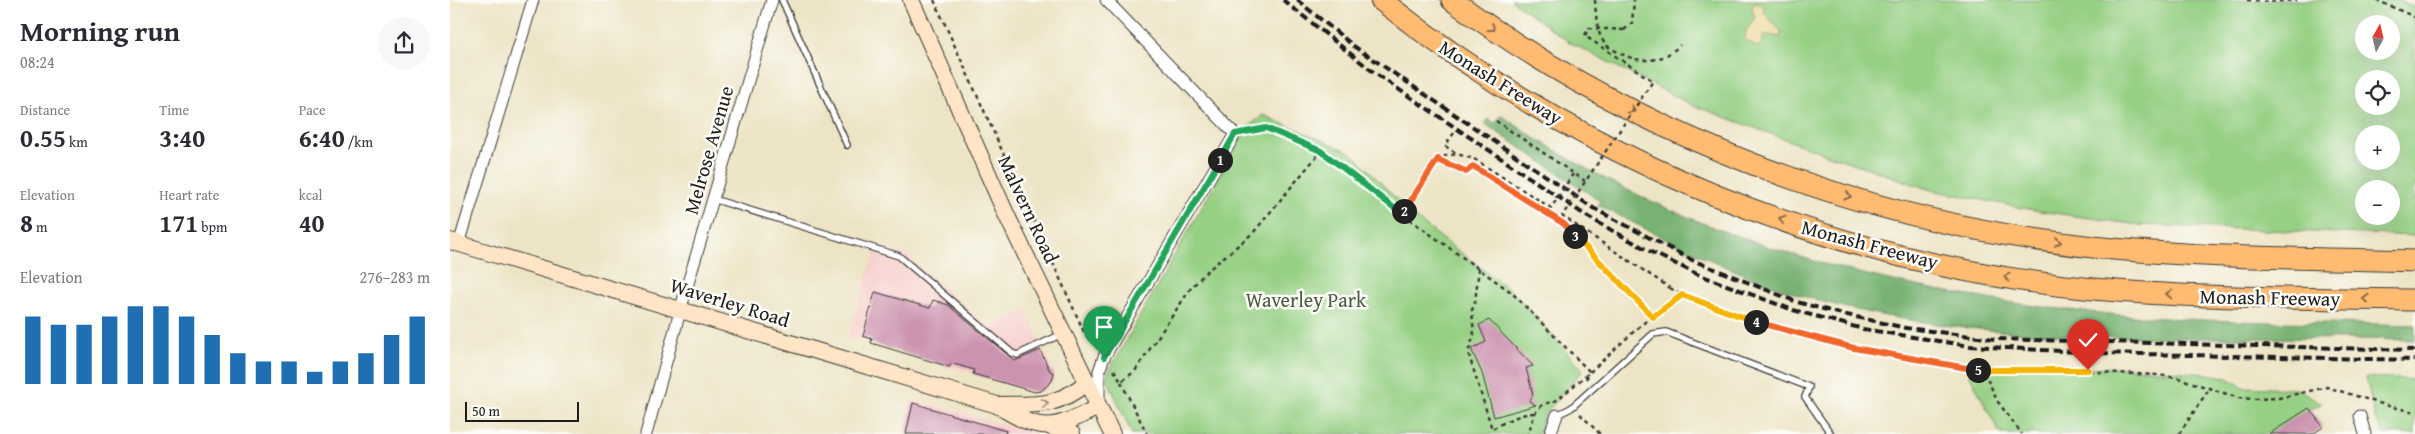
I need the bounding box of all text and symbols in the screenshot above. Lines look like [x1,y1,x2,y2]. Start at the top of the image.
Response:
text: Morning run [20,10,180,51]
north arrow [2355,15,2400,60]
map controls [2355,15,2400,225]
button: share [378,17,430,69]
one-way arrow [1486,22,1496,31]
street label: Monash Freeway [1434,32,1568,132]
text: 08:24 [20,50,55,74]
button: locate [2355,70,2400,115]
street label: Melrose Avenue [676,82,740,218]
text: Distance [20,100,70,120]
text: Time [159,100,189,120]
text: Pace [299,100,326,120]
one-way arrow [1627,104,1636,114]
text: 0.55 [20,120,66,156]
text: 3:40 [159,120,205,156]
text: 6:40 [299,120,345,156]
button: + [2355,125,2400,170]
text: km [66,132,88,152]
text: /km [345,132,373,152]
pin: 1 [1208,148,1232,172]
street label: Malvern Road [991,150,1067,268]
text: 1 [1217,150,1224,170]
button: − [2355,180,2400,225]
text: Elevation [20,185,75,205]
text: Heart rate [159,185,219,205]
text: kcal [299,185,323,205]
one-way arrow [1843,191,1851,201]
pin: 2 [1392,198,1416,224]
text: 2 [1401,201,1408,221]
text: 8 [20,205,33,241]
text: 171 [159,205,198,241]
text: 40 [299,205,325,241]
street label: Monash Freeway [1798,212,1942,276]
one-way arrow [1779,215,1787,225]
text: m [33,217,47,237]
text: bpm [198,217,228,237]
pin: 3 [1562,224,1588,248]
text: 3 [1572,226,1579,246]
one-way arrow [2054,236,2062,247]
text: Elevation [20,265,83,289]
text: 276–283 m [360,265,430,289]
street label: Waverley Road [667,270,794,334]
one-way arrow [2003,272,2012,282]
street label: Monash Freeway [2199,281,2341,313]
park label: Waverley Park [1246,285,1367,314]
one-way arrow [2165,288,2173,299]
one-way arrow [2362,294,2370,304]
pin [1083,306,1125,357]
pin: 4 [1744,310,1768,334]
text: 4 [1753,312,1760,332]
icon: arrive [1090,313,1118,341]
pin [2067,319,2109,370]
icon: check [2074,326,2102,354]
pin: 5 [1966,358,1990,382]
text: 5 [1975,360,1982,380]
one-way arrow [1041,398,1049,409]
scale bar [465,399,579,422]
text: 50 m [472,401,500,421]

